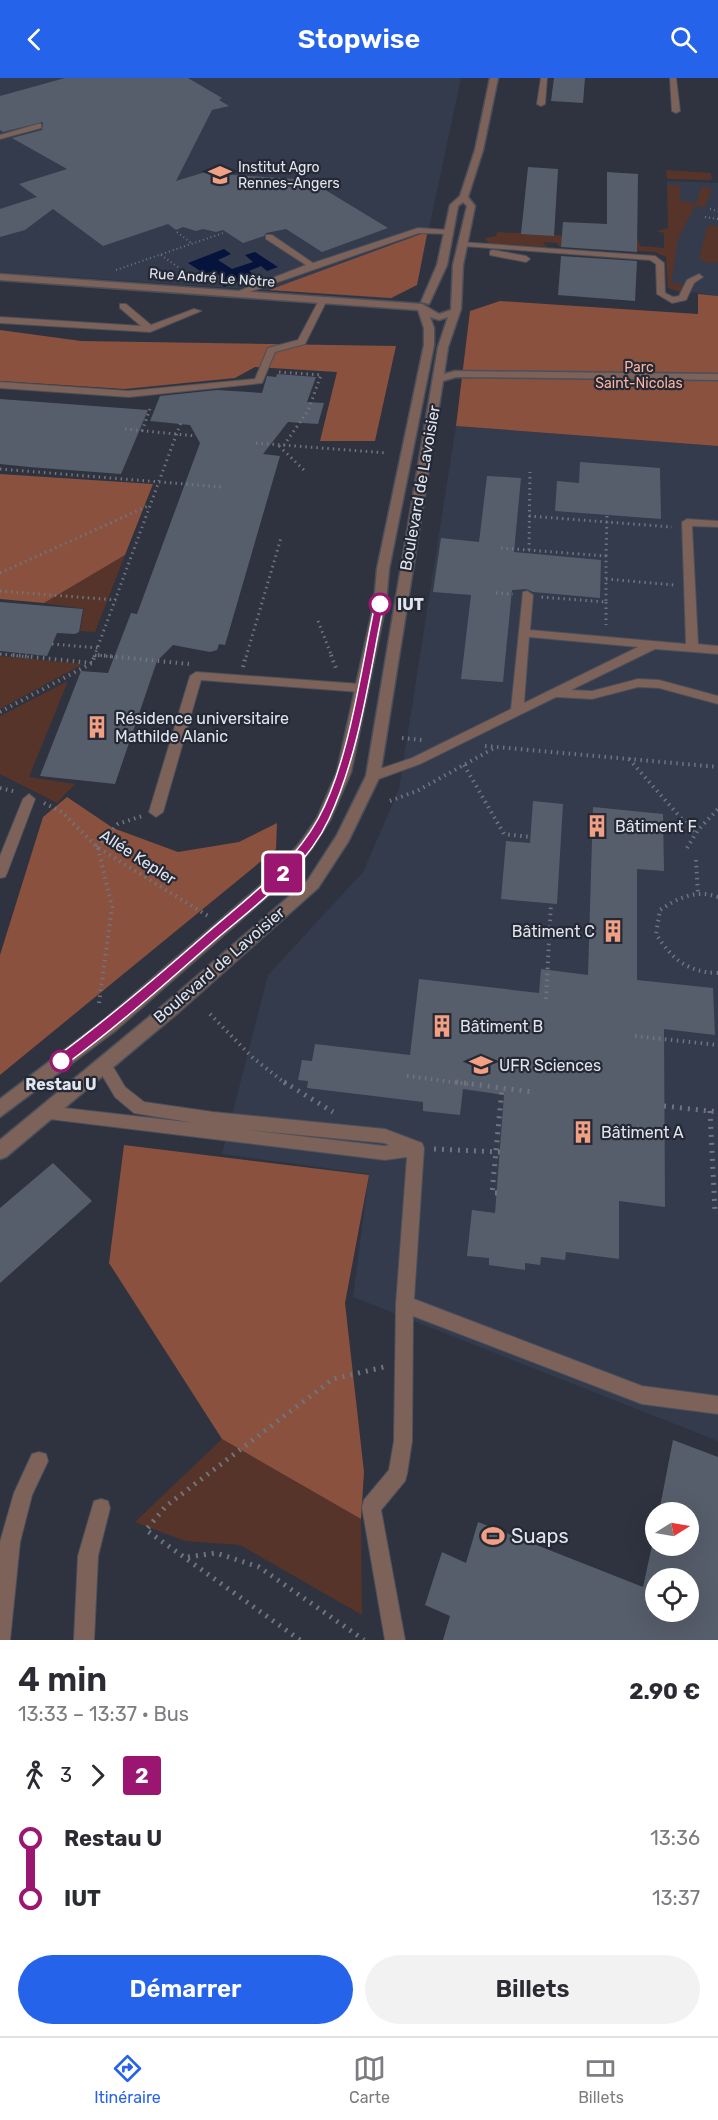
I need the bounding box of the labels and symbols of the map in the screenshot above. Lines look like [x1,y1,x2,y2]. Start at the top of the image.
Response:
place label: Institut Agro Rennes-Angers [238,159,340,192]
school or university icon: Institut Agro Rennes-Angers [207,162,233,188]
street label: Rue André Le Nôtre [148,265,276,291]
park label: Parc Saint-Nicolas [595,359,683,392]
street label: Boulevard de Lavoisier [396,404,444,572]
marker: IUT [369,593,391,615]
place label: IUT [397,595,424,614]
place label: Résidence universitaire Mathilde Alanic [115,709,289,746]
building icon: Résidence universitaire Mathilde Alanic [84,714,110,740]
building icon: Bâtiment F [584,813,610,839]
place label: Bâtiment F [615,817,697,836]
street label: Allée Kepler [96,825,180,889]
line badge: 2 [264,854,302,892]
street label: Boulevard de Lavoisier [150,903,288,1027]
building icon: Bâtiment C [600,918,626,944]
place label: Bâtiment C [512,922,595,941]
building icon: Bâtiment B [429,1013,455,1039]
place label: Bâtiment B [460,1017,543,1036]
marker: Restau U [50,1050,72,1072]
school or university icon: UFR Sciences [468,1052,494,1078]
place label: UFR Sciences [499,1056,601,1075]
place label: Restau U [25,1075,97,1094]
building icon: Bâtiment A [570,1119,596,1145]
place label: Bâtiment A [601,1123,684,1142]
north arrow [645,1502,699,1556]
sports icon: Suaps [480,1523,506,1549]
place label: Suaps [511,1524,569,1548]

